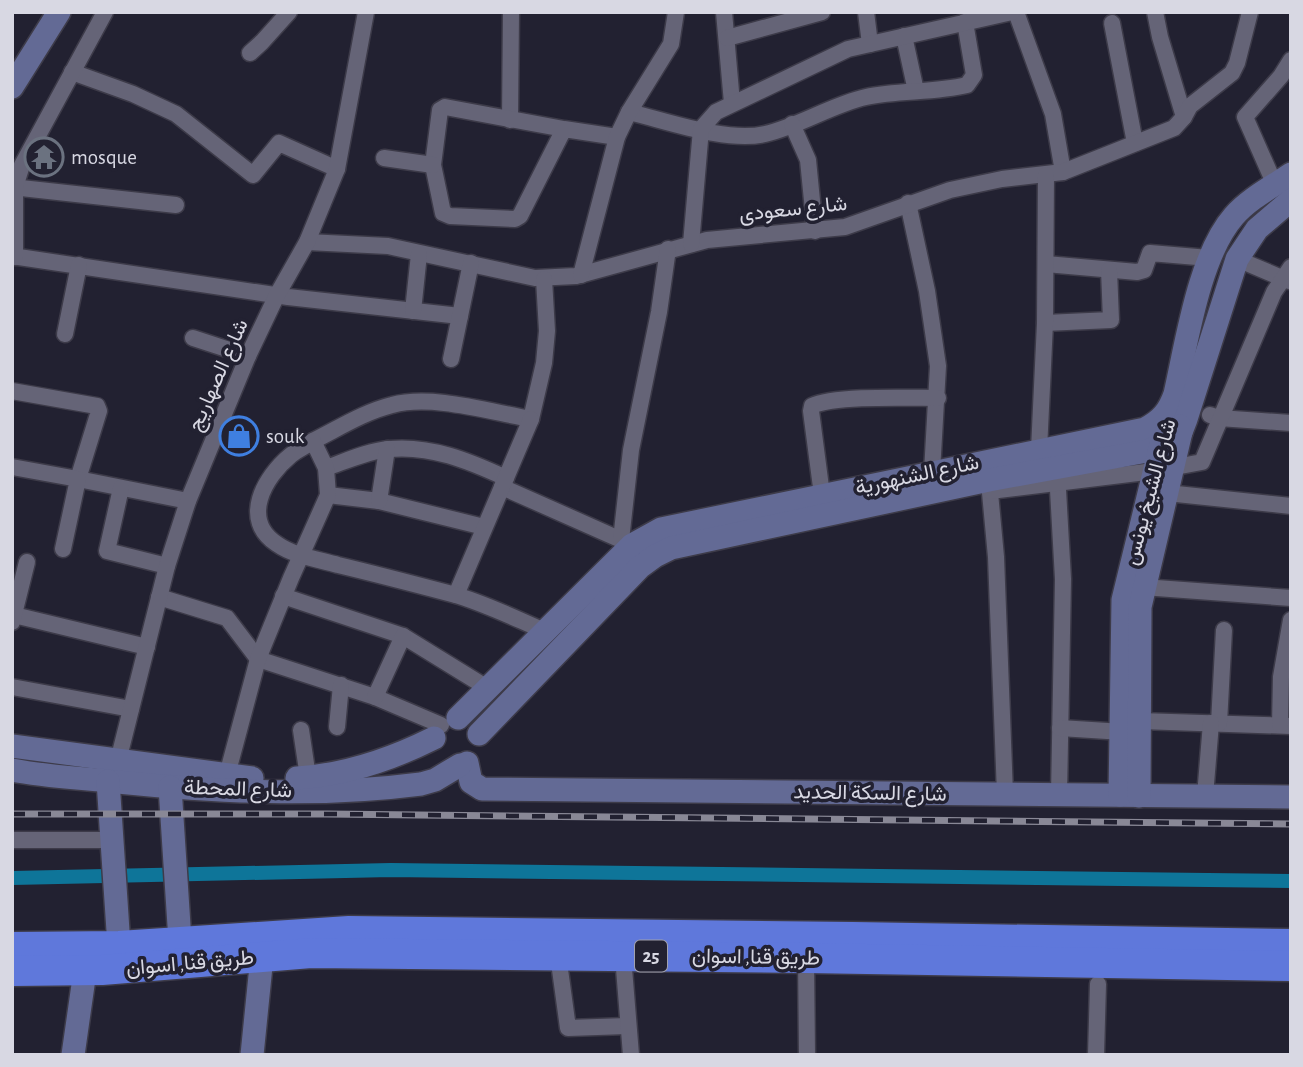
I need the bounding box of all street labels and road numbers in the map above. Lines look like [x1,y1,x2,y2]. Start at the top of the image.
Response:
street label: شارع سعودى [738,193,848,228]
street label: شارع الصهاريج [184,316,255,435]
street label: شارع الشيخ يونس [1120,417,1182,568]
street label: شارع الشنهورية [853,452,981,501]
street label: شارع المحطة [184,777,292,804]
street label: شارع السكة الحديد [793,781,947,808]
road number: 25 [635,940,667,972]
street label: طريق قنا, اسوان [692,945,820,971]
street label: طريق قنا, اسوان [125,947,255,981]

